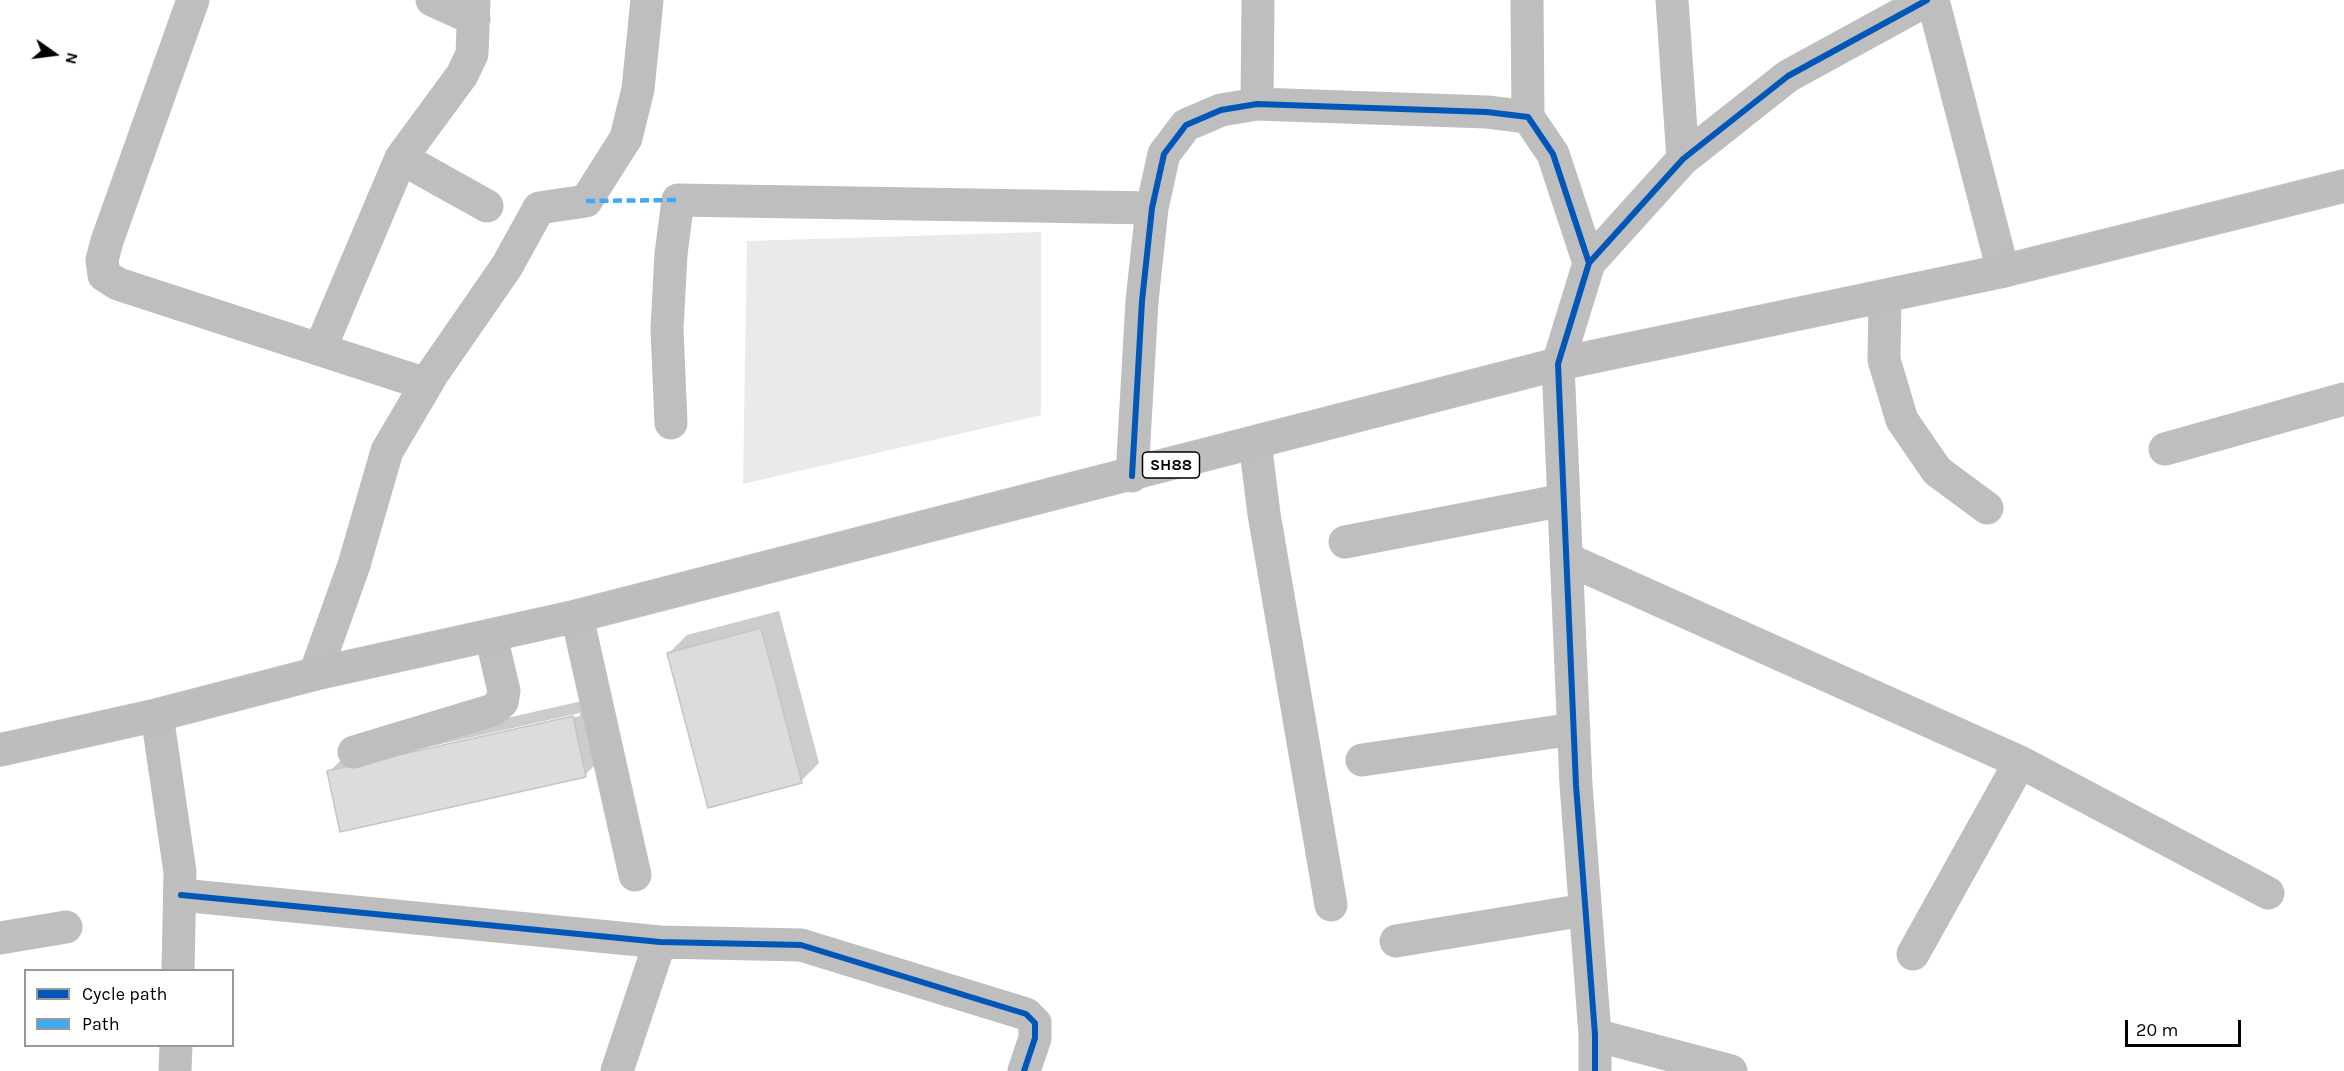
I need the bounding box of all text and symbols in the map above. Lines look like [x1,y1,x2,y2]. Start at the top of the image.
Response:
north arrow [24,24,84,84]
text: N [61,51,83,66]
road number: SH88 [1142,452,1200,478]
legend [24,969,234,1047]
text: Cycle path [82,983,167,1005]
scale bar [2128,1008,2244,1046]
text: Path [82,1013,120,1035]
text: 20 m [2136,1019,2178,1041]

